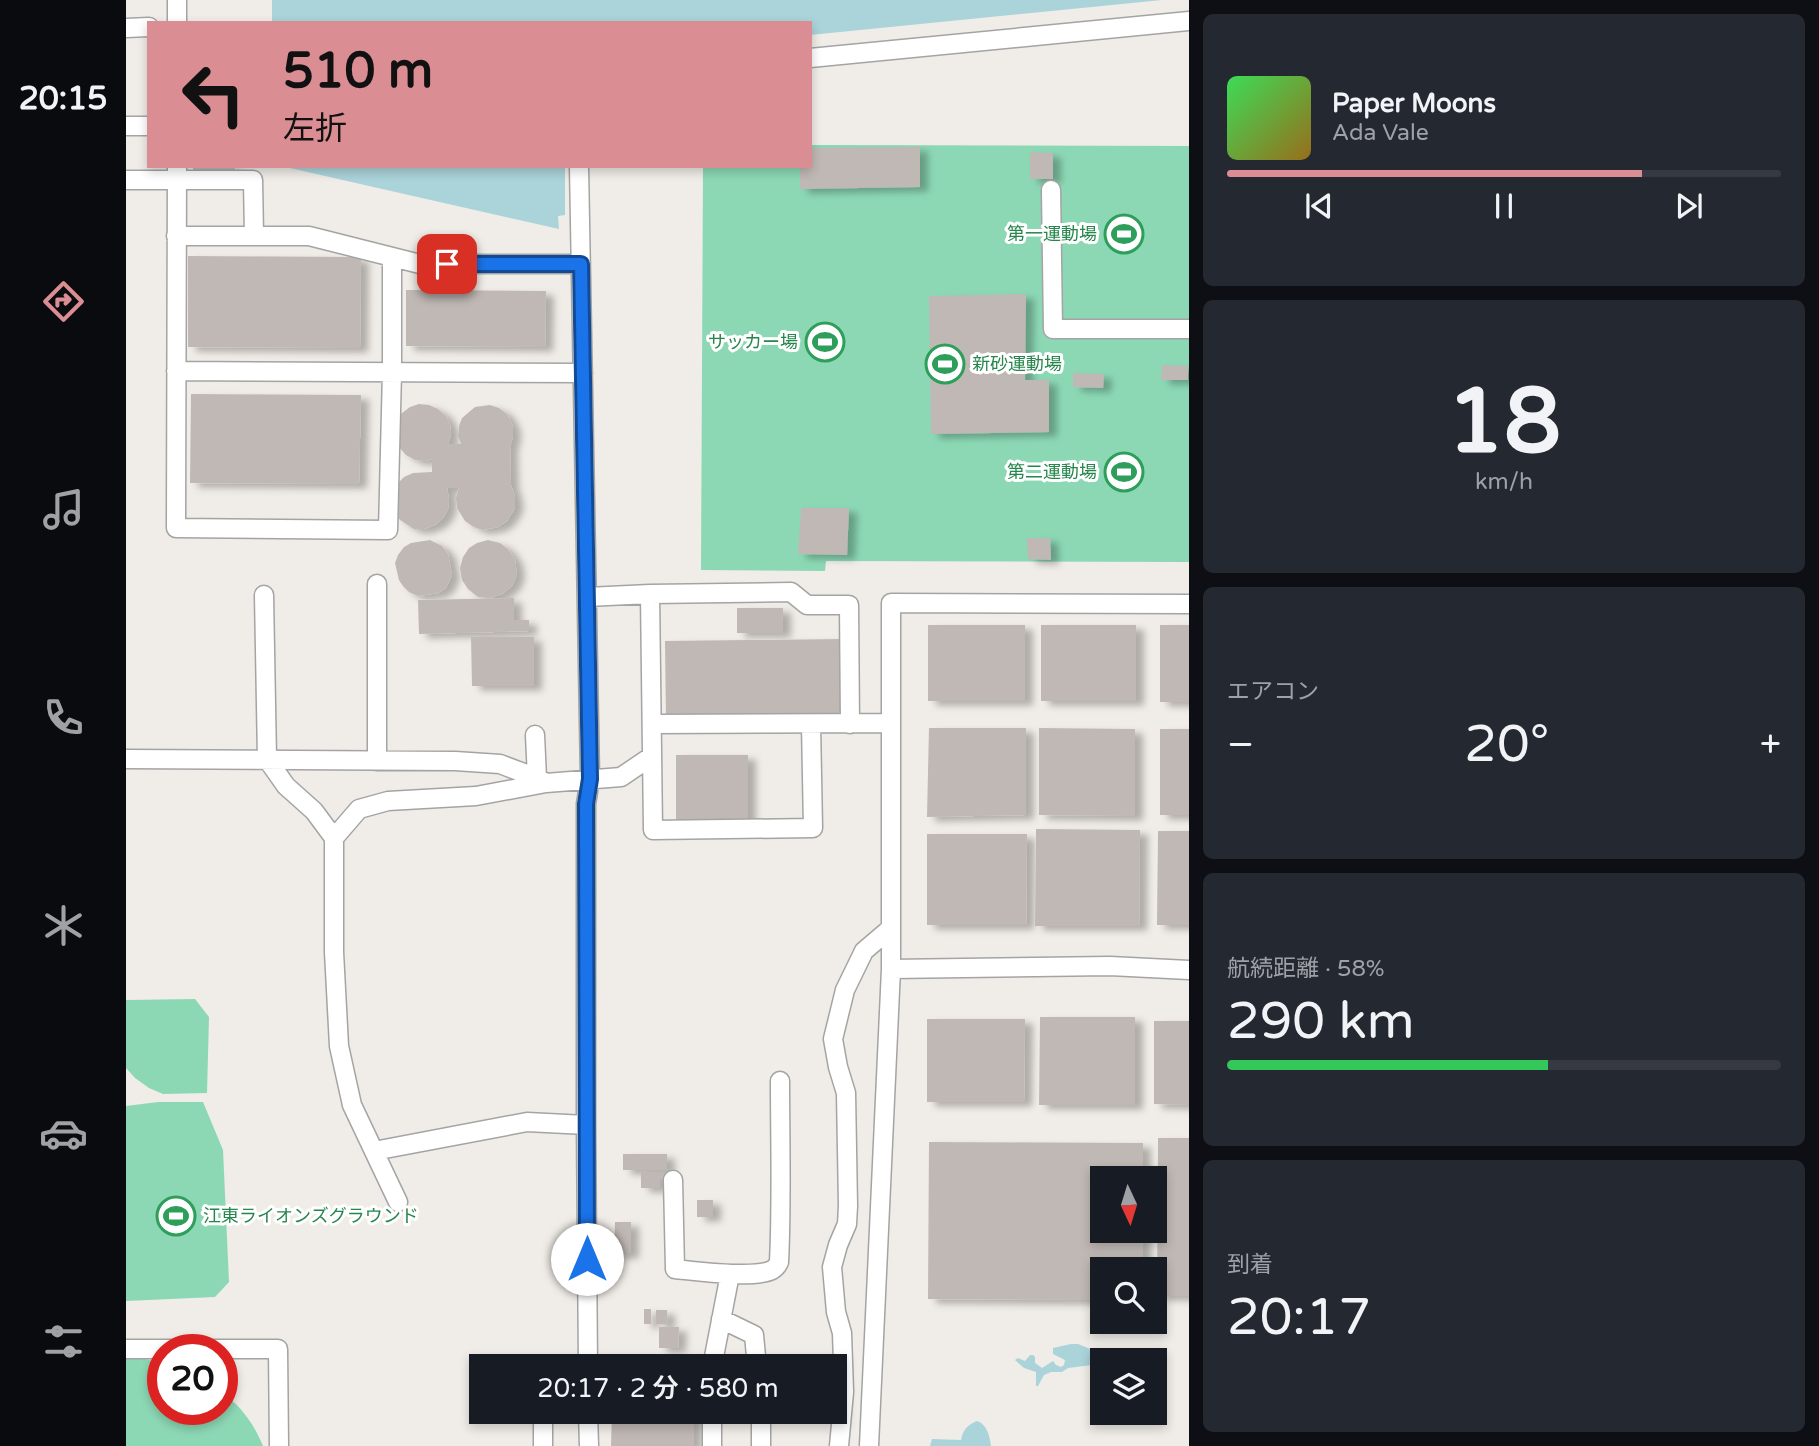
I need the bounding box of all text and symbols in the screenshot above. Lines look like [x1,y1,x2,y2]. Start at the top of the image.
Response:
text: 510 m [283,42,433,101]
icon: left [168,49,259,140]
text: 20:15 [19,80,107,118]
text: Paper Moons [1332,88,1496,119]
text: 左折 [283,110,347,148]
text: Ada Vale [1332,119,1429,147]
icon: previous [1300,187,1338,225]
icon: pause [1485,187,1523,225]
icon: next [1670,187,1708,225]
sports icon: 第一運動場 [1103,213,1145,255]
place label: 第一運動場 [1007,223,1097,245]
pin [417,234,477,294]
icon: arrive [428,245,466,283]
icon: directions [39,277,88,326]
sports icon: サッカー場 [804,321,846,363]
place label: サッカー場 [708,331,798,353]
sports icon: 新砂運動場 [924,343,966,385]
place label: 新砂運動場 [972,353,1062,375]
text: 18 [1447,367,1561,477]
sports icon: 第二運動場 [1103,451,1145,493]
place label: 第二運動場 [1007,461,1097,483]
text: km/h [1475,468,1533,496]
icon: music [39,485,88,534]
text: エアコン [1227,678,1319,706]
icon: phone [39,693,88,742]
text: 20° [1464,713,1549,776]
text: − [1227,722,1254,768]
text: + [1760,722,1781,768]
icon: climate [39,901,88,950]
text: 航続距離 · 58% [1227,955,1385,983]
text: 290 km [1227,990,1415,1053]
icon: car [39,1109,88,1158]
north arrow [1090,1166,1167,1242]
map controls [1090,1166,1167,1425]
sports icon: 江東ライオンズグラウンド [155,1195,197,1237]
place label: 江東ライオンズグラウンド [203,1205,419,1227]
position arrow [550,1222,624,1296]
text: 到着 [1227,1251,1273,1279]
button: search [1090,1257,1167,1334]
text: 20:17 [1227,1286,1371,1349]
icon: filters [39,1317,88,1366]
speed limit sign: 20 [147,1334,238,1425]
button: layers [1090,1348,1167,1425]
text: 20:17 · 2 分 · 580 m [537,1373,779,1404]

